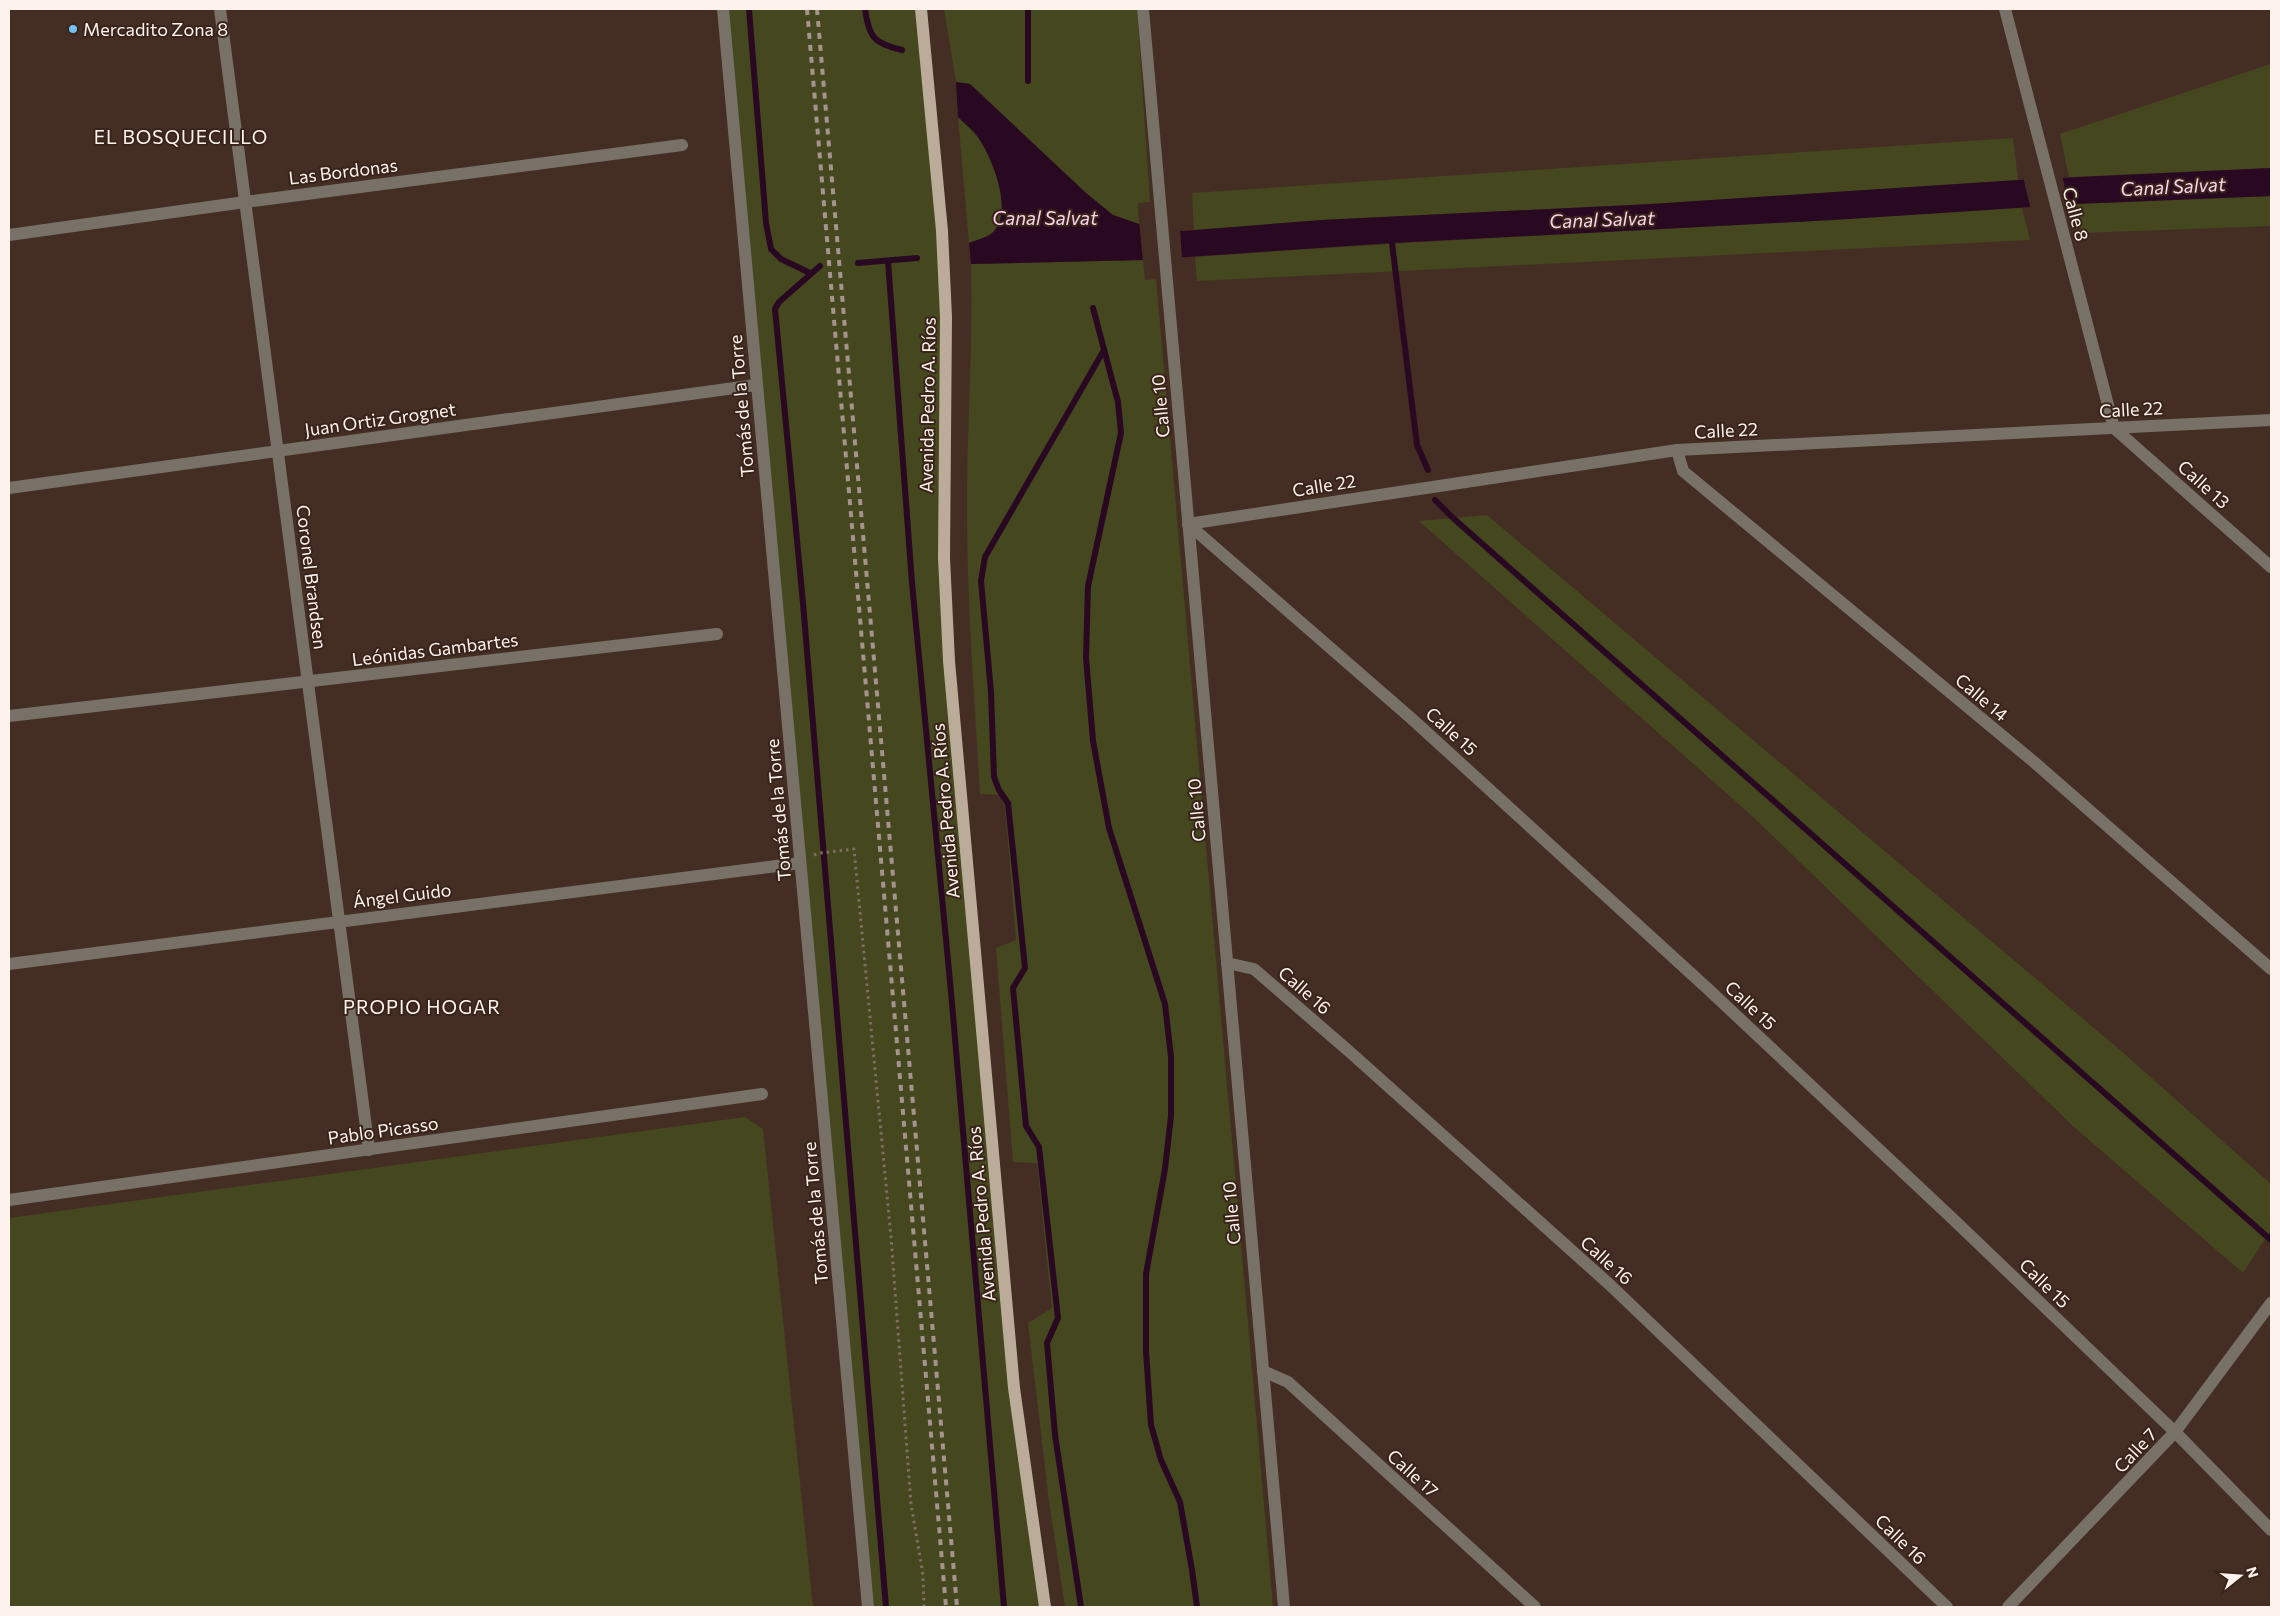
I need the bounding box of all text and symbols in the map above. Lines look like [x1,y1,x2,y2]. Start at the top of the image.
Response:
place label: Mercadito Zona 8 [83,18,228,40]
marker: Mercadito Zona 8 [67,23,79,35]
district label: EL BOSQUECILLO [94,125,268,148]
street label: Las Bordonas [287,153,399,189]
water label: Canal Salvat [2120,172,2227,200]
street label: Calle 8 [2058,185,2094,243]
water label: Canal Salvat [992,206,1099,229]
water label: Canal Salvat [1549,206,1656,232]
street label: Avenida Pedro A. Ríos [914,317,940,493]
street label: Tomás de la Torre [724,334,758,478]
street label: Calle 10 [1146,374,1174,438]
street label: Calle 22 [2099,396,2163,422]
street label: Juan Ortiz Grognet [303,398,457,440]
street label: Calle 22 [1694,417,1758,443]
street label: Calle 13 [2174,455,2234,513]
street label: Calle 22 [1291,469,1357,501]
street label: Coronel Brandsen [292,504,332,650]
street label: Leónidas Gambartes [351,628,519,670]
street label: Calle 14 [1951,669,2013,726]
street label: Calle 15 [1422,702,1482,760]
street label: Avenida Pedro A. Ríos [926,722,964,900]
street label: Tomás de la Torre [761,738,795,882]
street label: Calle 10 [1182,778,1210,842]
street label: Ángel Guido [352,878,452,912]
street label: Calle 16 [1274,961,1336,1019]
street label: Calle 15 [1721,976,1781,1034]
district label: PROPIO HOGAR [343,995,501,1018]
street label: Pablo Picasso [326,1111,440,1149]
street label: Avenida Pedro A. Ríos [962,1125,1000,1303]
street label: Tomás de la Torre [798,1141,832,1285]
street label: Calle 10 [1217,1181,1245,1245]
street label: Calle 16 [1576,1231,1638,1289]
street label: Calle 15 [2015,1254,2075,1312]
street label: Calle 7 [2109,1423,2161,1477]
street label: Calle 17 [1383,1444,1443,1502]
street label: Calle 16 [1871,1509,1931,1569]
north arrow [2215,1551,2265,1601]
text: N [2243,1565,2263,1580]

